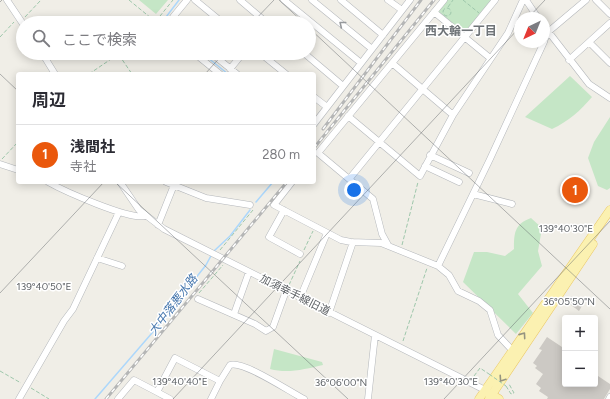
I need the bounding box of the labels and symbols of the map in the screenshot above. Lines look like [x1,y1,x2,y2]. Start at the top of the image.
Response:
north arrow [514,12,550,48]
one-way arrow [340,22,347,29]
district label: 西大輪一丁目 [425,24,497,38]
pin: 1 [562,175,588,205]
your location [344,180,364,200]
text: 139°40'30"E [539,222,593,235]
water label: 大中落悪水路 [146,271,201,338]
street label: 加須幸手線旧道 [258,272,332,318]
text: 139°40'50"E [17,280,71,293]
text: 36°05'50"N [543,295,595,308]
one-way arrow [518,332,526,339]
text: 139°40'40"E [152,375,208,388]
text: 139°40'30"E [424,375,478,388]
one-way arrow [500,375,507,382]
text: 36°06'00"N [315,376,367,389]

